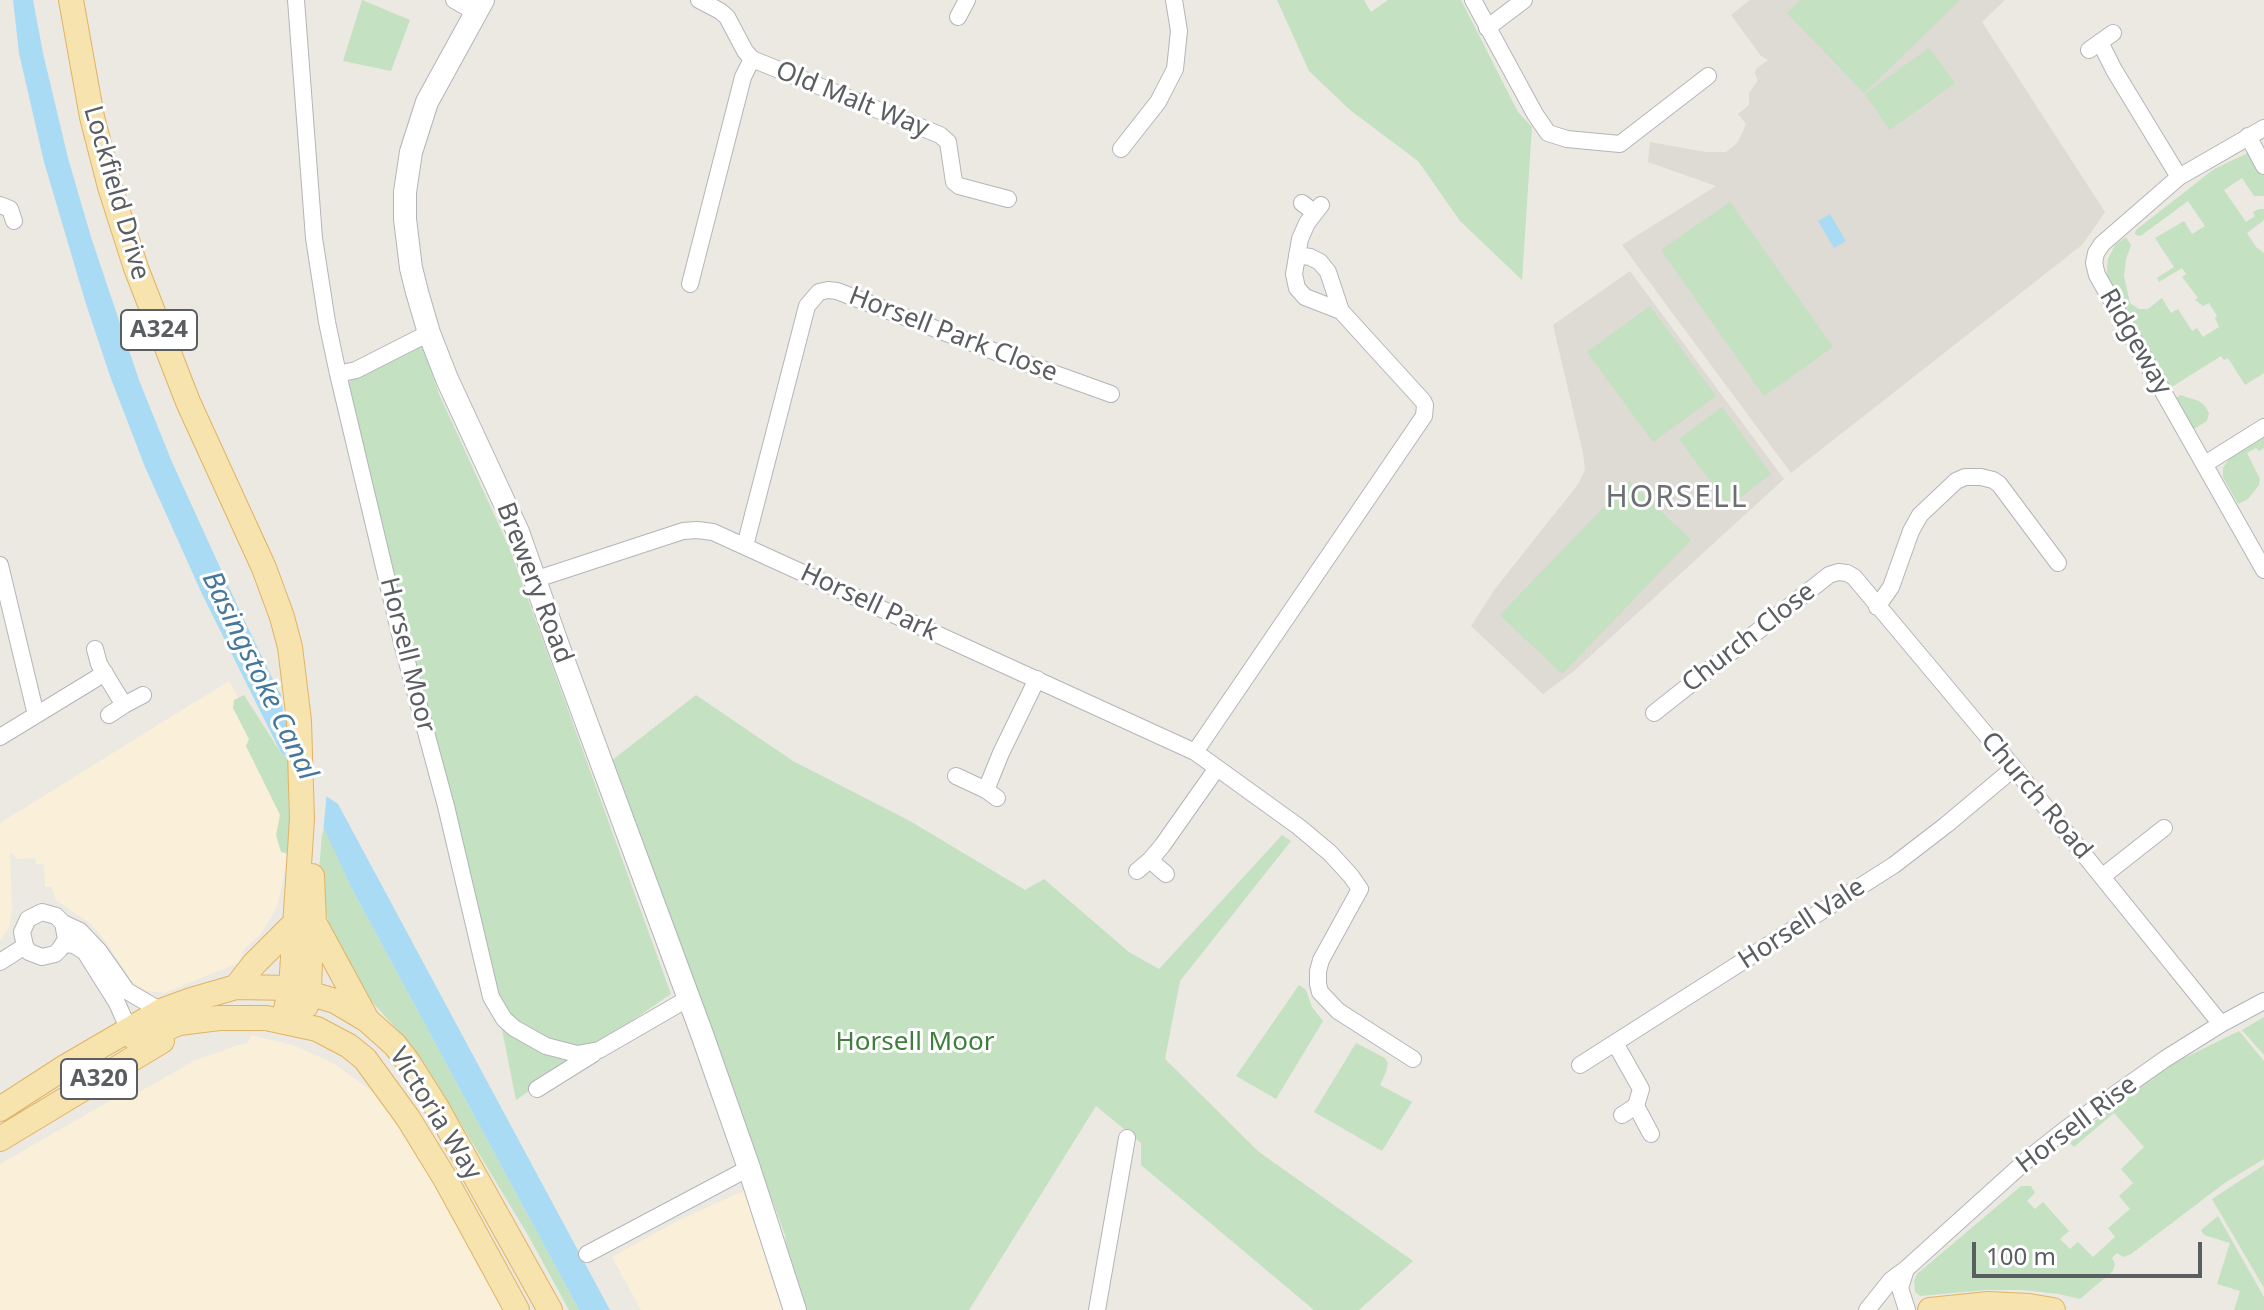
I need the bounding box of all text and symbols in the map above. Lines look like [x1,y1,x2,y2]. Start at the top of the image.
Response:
street label: Old Malt Way [771,55,933,145]
street label: Lockfield Drive [76,102,156,284]
street label: Horsell Park Close [844,281,1062,389]
street label: Ridgeway [2092,283,2178,401]
road number: A324 [121,310,197,350]
district label: HORSELL [1606,480,1748,516]
street label: Brewery Road [489,498,579,668]
street label: Horsell Park [795,558,943,648]
water label: Basingstoke Canal [194,566,324,786]
street label: Horsell Moor [373,574,441,736]
street label: Church Close [1676,576,1822,700]
street label: Church Road [1974,726,2098,866]
street label: Horsell Vale [1733,872,1871,976]
park label: Horsell Moor [836,1027,994,1059]
street label: Victoria Way [382,1042,488,1186]
road number: A320 [61,1059,137,1099]
street label: Horsell Rise [2010,1070,2144,1180]
scale bar [1976,1226,2206,1276]
text: 100 m [1986,1239,2056,1272]

